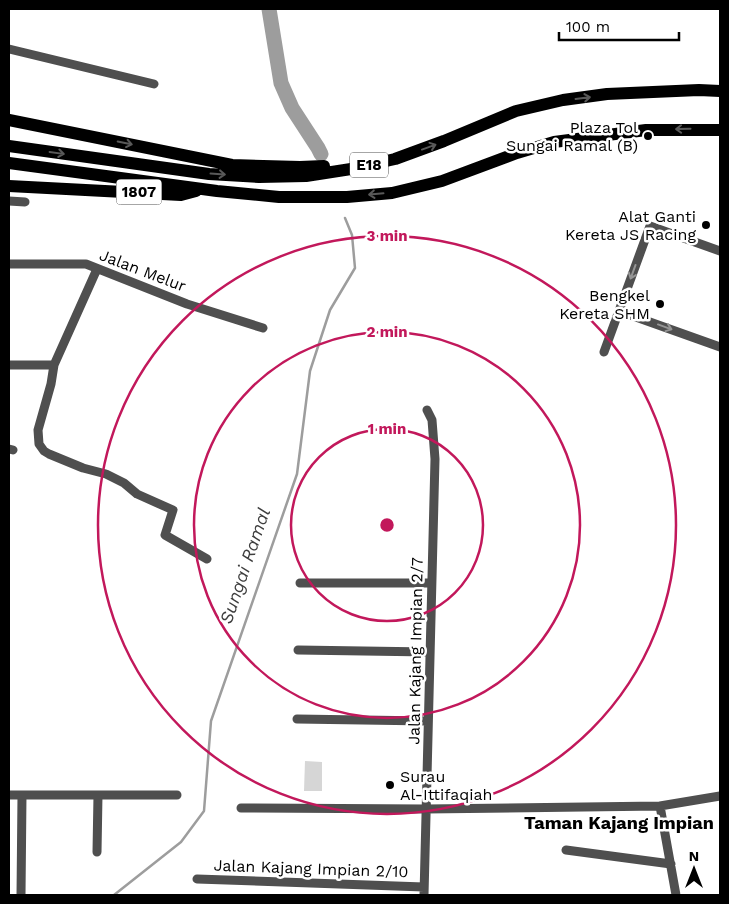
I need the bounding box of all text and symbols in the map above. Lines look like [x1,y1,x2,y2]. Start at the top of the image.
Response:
scale bar [559,10,679,42]
text: 100 m [566,18,610,36]
one-way arrow [575,92,591,102]
place label: Plaza Tol Sungai Ramal (B) [506,118,638,155]
one-way arrow [676,125,692,134]
marker: Plaza Tol Sungai Ramal (B) [642,130,654,142]
one-way arrow [117,138,133,148]
one-way arrow [421,141,437,151]
one-way arrow [49,148,65,158]
road number: E18 [350,152,388,178]
one-way arrow [210,170,226,179]
road number: 1807 [116,180,162,204]
one-way arrow [368,190,384,199]
place label: Alat Ganti Kereta JS Racing [565,207,696,244]
marker: Alat Ganti Kereta JS Racing [700,219,712,231]
text: 3 min [367,227,407,245]
street label: Jalan Melur [97,245,189,296]
one-way arrow [628,263,637,279]
place label: Bengkel Kereta SHM [559,286,650,323]
marker: Bengkel Kereta SHM [654,298,666,310]
text: 2 min [366,323,408,341]
one-way arrow [657,323,672,332]
text: 1 min [368,420,406,438]
water label: Sungai Ramal [215,505,274,627]
centre of rings [378,516,396,534]
street label: Jalan Kajang Impian 2/7 [404,557,427,745]
place label: Surau Al-Ittifaqiah [400,767,492,804]
marker: Surau Al-Ittifaqiah [384,779,396,791]
district label: Taman Kajang Impian [524,812,714,833]
north arrow [669,844,719,894]
text: N [689,848,699,864]
street label: Jalan Kajang Impian 2/10 [213,856,409,881]

